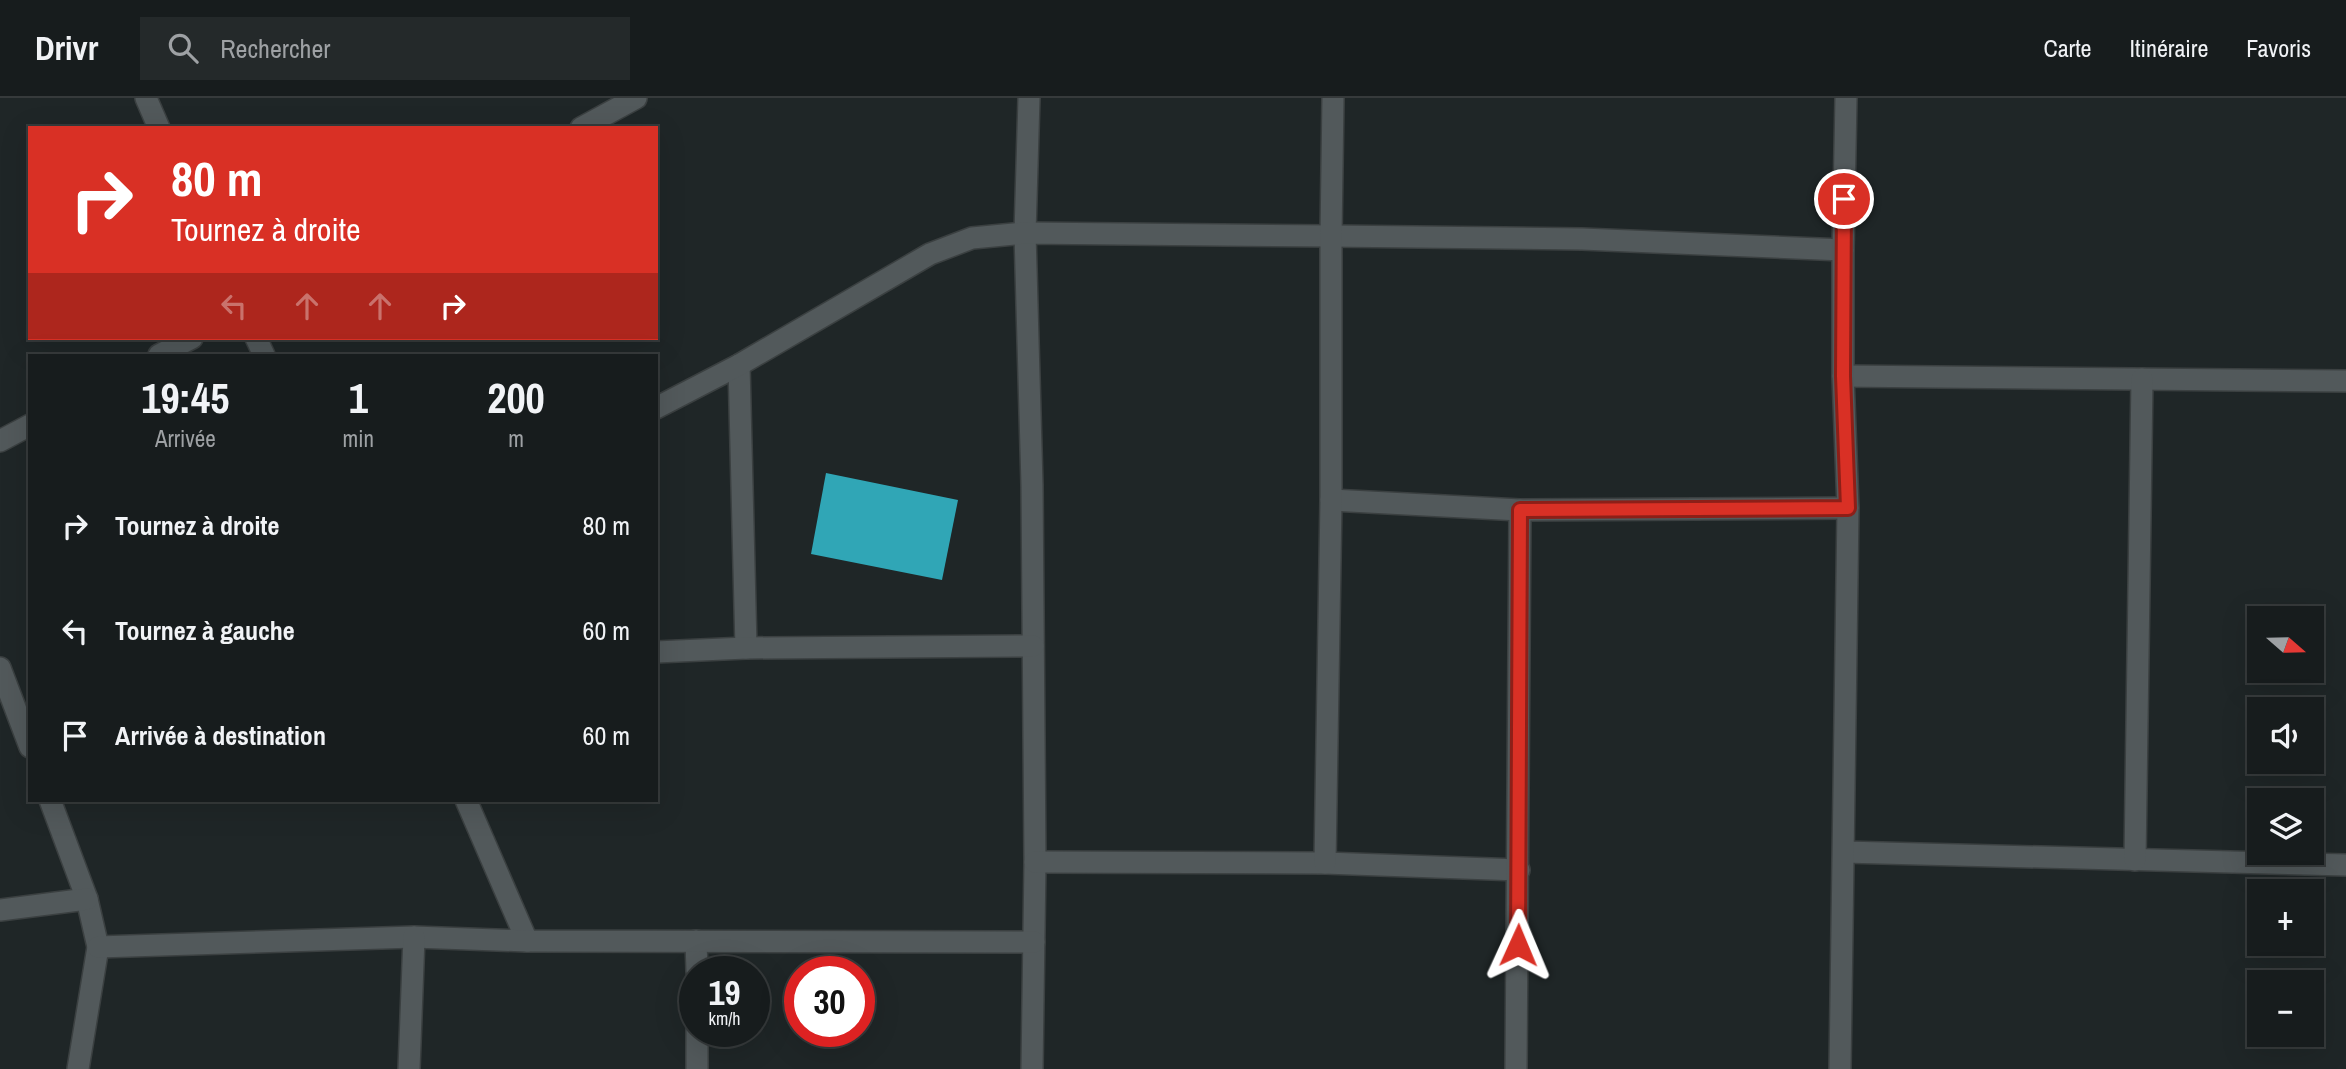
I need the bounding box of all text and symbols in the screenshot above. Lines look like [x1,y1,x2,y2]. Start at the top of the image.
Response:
search box [140,17,630,80]
text: Drivr [35,26,98,70]
icon: search [164,29,202,67]
text: Rechercher [220,31,330,66]
text: Carte [2043,32,2092,64]
text: Itinéraire [2130,32,2208,64]
text: Favoris [2246,32,2311,64]
text: 80 m [171,145,263,211]
icon: right [56,154,147,245]
pin [1814,169,1874,229]
icon: arrive [1825,180,1863,218]
text: Tournez à droite [171,208,361,251]
icon: left [215,287,253,325]
icon: ahead [288,287,326,325]
icon: ahead [361,287,399,325]
icon: right [434,287,472,325]
text: 19:45 [141,370,229,426]
text: 1 [349,370,368,426]
text: 200 [487,370,545,426]
text: Arrivée [155,423,216,454]
text: min [343,423,374,454]
text: m [508,423,524,454]
icon: right [56,507,94,545]
text: Tournez à droite [115,508,279,543]
text: 80 m [583,508,630,543]
north arrow [2247,606,2324,682]
map controls [2247,606,2324,1047]
icon: left [56,612,94,650]
text: Tournez à gauche [115,613,295,648]
text: 60 m [583,613,630,648]
button: sound [2247,697,2324,774]
icon: arrive [56,717,94,755]
text: Arrivée à destination [115,718,326,753]
text: 60 m [583,718,630,753]
button: layers [2247,788,2324,865]
button: + [2247,879,2324,956]
position arrow [1481,908,1555,982]
speed limit sign: 30 [784,956,875,1047]
text: 19 [709,969,740,1016]
button: − [2247,970,2324,1047]
text: km/h [709,1006,741,1031]

